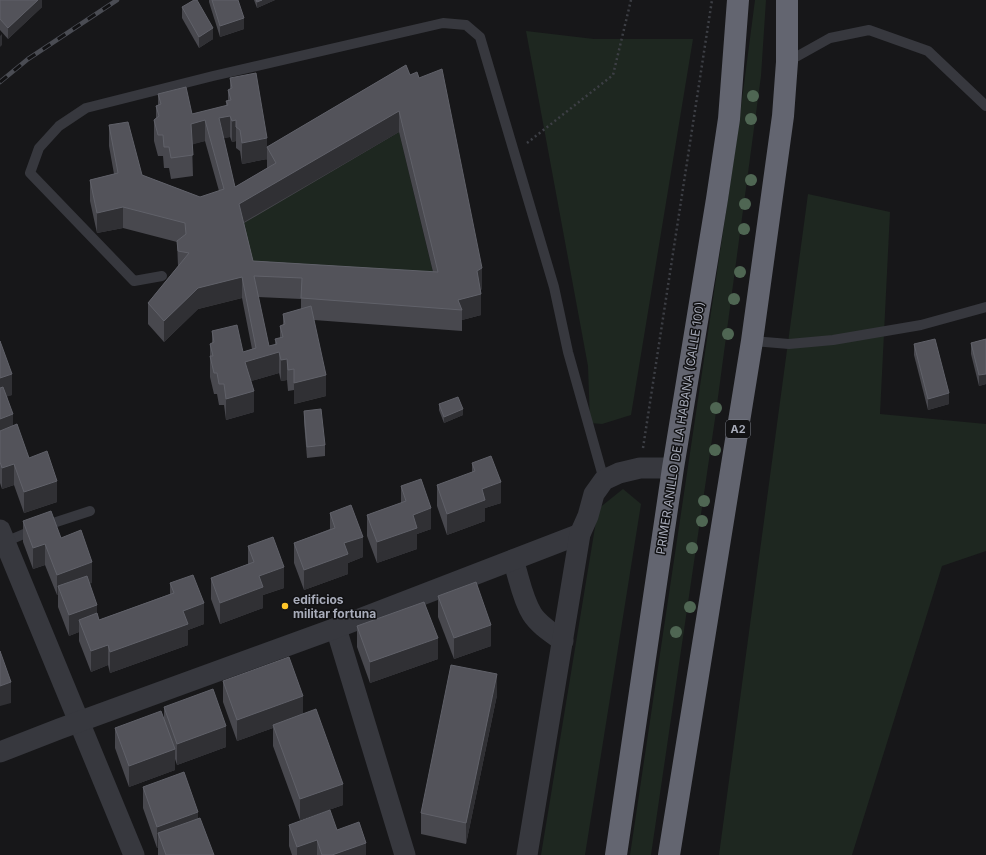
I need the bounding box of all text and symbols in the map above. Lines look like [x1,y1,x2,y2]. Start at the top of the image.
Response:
street label: PRIMER ANILLO DE LA HABANA (CALLE 100) [653,301,707,555]
road number: A2 [726,420,750,438]
place label: edificios militar fortuna [293,592,376,621]
marker: edificios militar fortuna [280,601,290,611]

